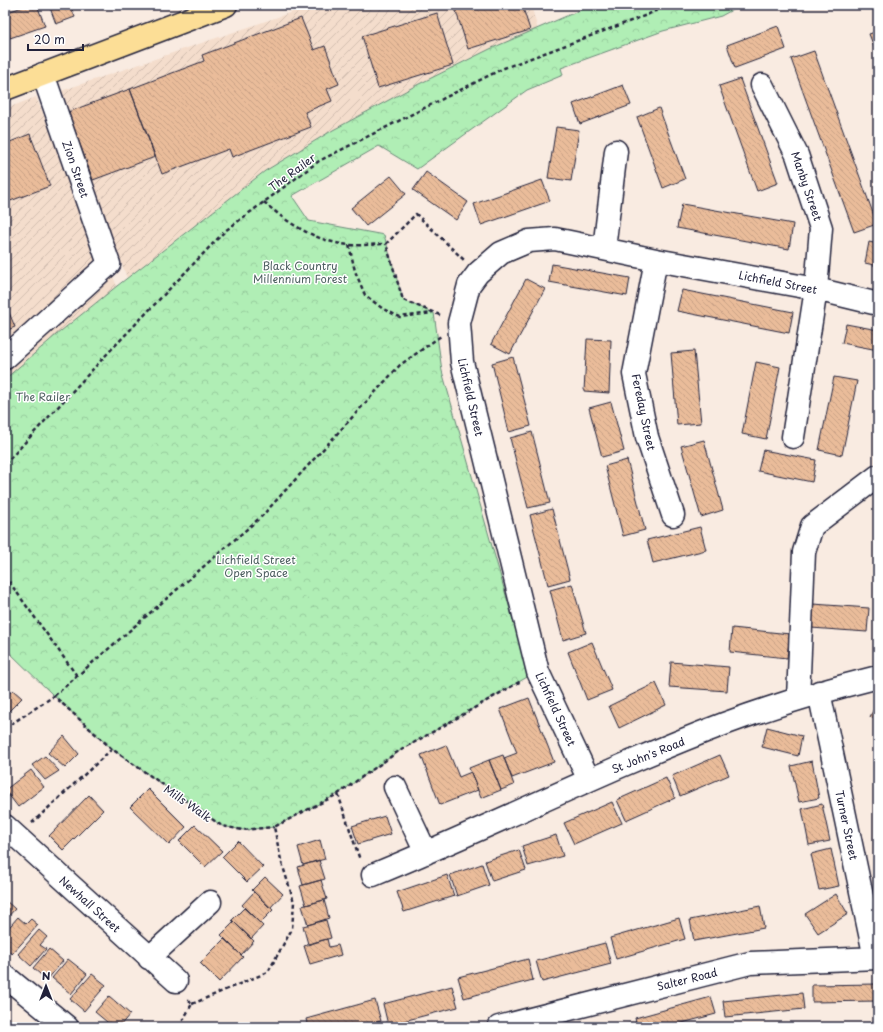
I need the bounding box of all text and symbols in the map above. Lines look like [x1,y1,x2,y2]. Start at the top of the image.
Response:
scale bar [28,26,83,52]
text: 20 m [34,30,65,48]
street label: Zion Street [58,138,94,200]
street label: The Railer [265,149,320,195]
street label: Manby Street [787,149,827,223]
park label: Black Country Millennium Forest [253,257,348,287]
street label: Lichfield Street [737,266,819,298]
street label: Lichfield Street [454,356,488,438]
street label: Fereday Street [628,372,661,452]
park label: The Railer [16,388,71,405]
park label: Lichfield Street Open Space [216,551,296,581]
street label: Lichfield Street [531,669,581,749]
street label: St John's Road [609,733,687,777]
street label: Mills Walk [161,780,216,826]
street label: Turner Street [831,789,863,862]
street label: Newhall Street [56,872,125,937]
street label: Salter Road [655,963,719,995]
north arrow [26,966,66,1006]
text: N [42,967,51,984]

